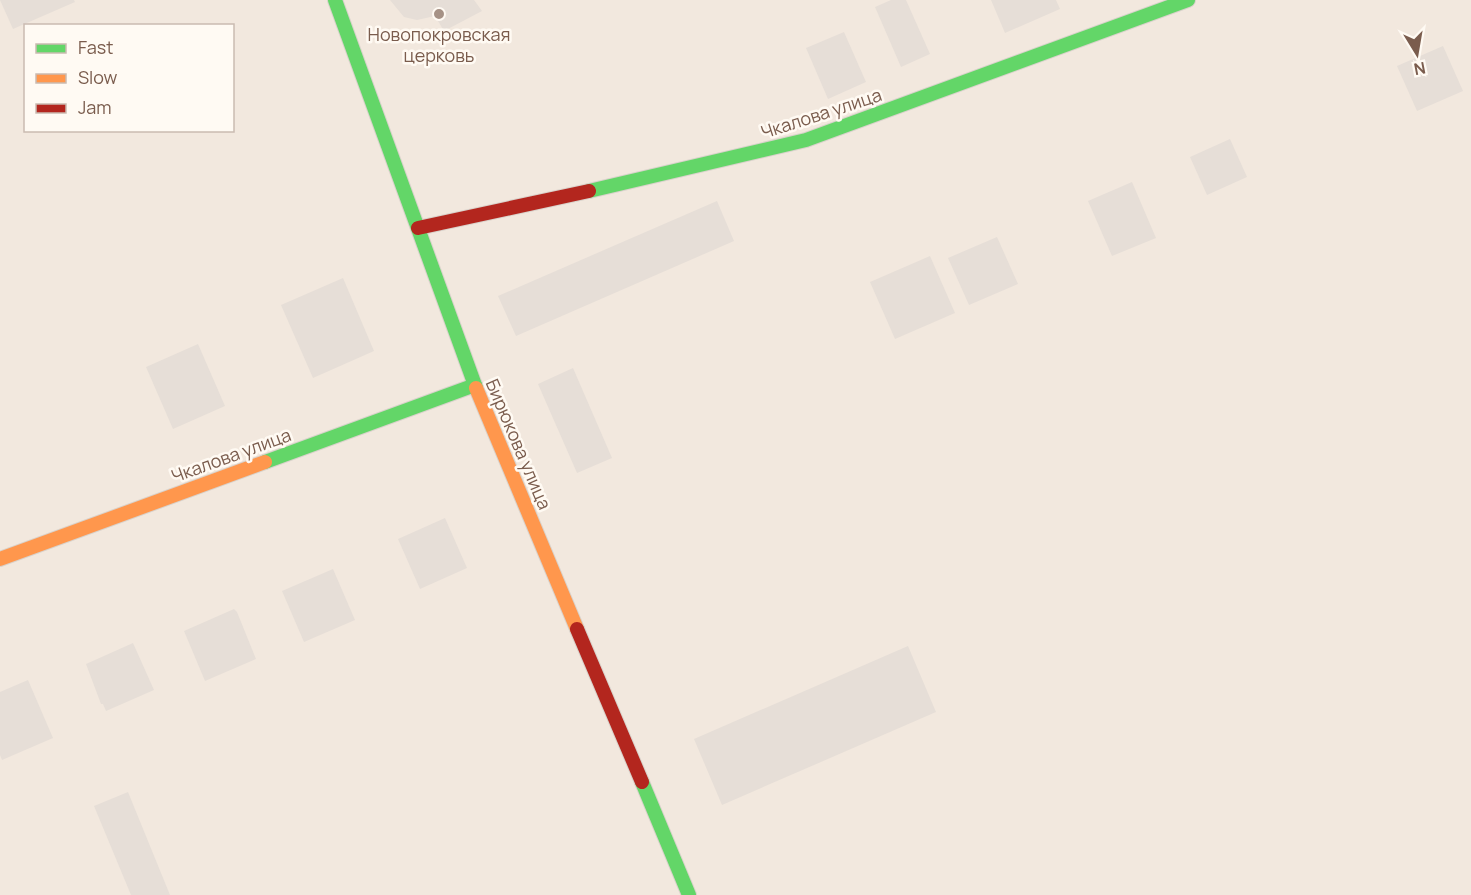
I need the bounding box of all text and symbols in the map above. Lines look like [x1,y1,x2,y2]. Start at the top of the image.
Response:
marker: Новопокровская церковь [432,7,446,21]
place label: Новопокровская церковь [368,22,510,67]
legend [24,24,234,132]
north arrow [1387,24,1447,84]
text: Fast [78,35,113,59]
text: N [1412,57,1428,81]
text: Slow [78,65,118,89]
street label: Чкалова улица [758,82,884,144]
text: Jam [78,95,112,119]
street label: Бирюкова улица [481,375,557,513]
street label: Чкалова улица [168,422,294,488]

